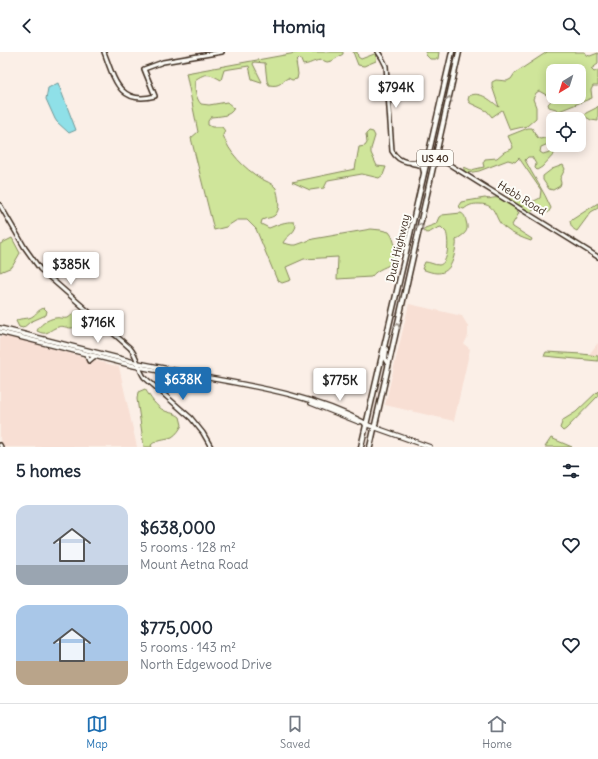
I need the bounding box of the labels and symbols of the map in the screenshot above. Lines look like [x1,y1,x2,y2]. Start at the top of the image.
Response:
north arrow [546,64,586,104]
pin: $794K [368,75,424,109]
one-way arrow [444,96,452,102]
road number: US 40 [417,150,453,166]
street label: Hebb Road [495,178,549,219]
street label: Dual Highway [383,213,413,283]
one-way arrow [415,223,423,229]
pin: $385K [43,252,99,286]
pin: $716K [70,310,126,344]
one-way arrow [392,323,400,329]
pin: $638K [155,367,211,401]
pin: $775K [312,368,368,402]

